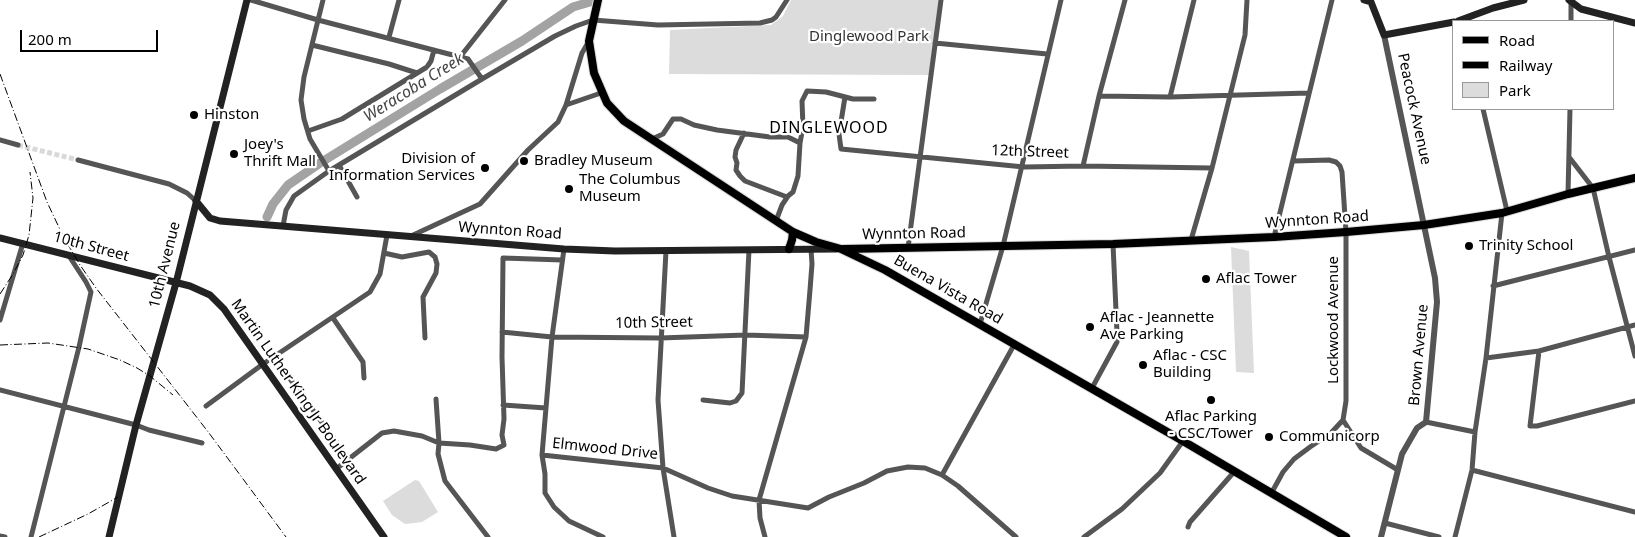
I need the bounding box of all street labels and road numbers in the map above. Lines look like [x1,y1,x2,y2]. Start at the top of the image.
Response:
street label: Peacock Avenue [1393,51,1435,167]
street label: 12th Street [991,142,1069,162]
street label: Wynnton Road [1265,207,1369,233]
street label: Wynnton Road [458,218,562,244]
street label: 10th Avenue [146,220,184,310]
street label: Wynnton Road [862,224,966,244]
street label: 10th Street [51,228,131,266]
street label: Buena Vista Road [890,251,1006,329]
street label: Lockwood Avenue [1325,256,1343,384]
street label: Martin Luther King Jr Boulevard [227,296,369,488]
street label: Brown Avenue [1406,303,1432,407]
street label: 10th Street [615,313,693,333]
street label: Elmwood Drive [551,434,659,464]

